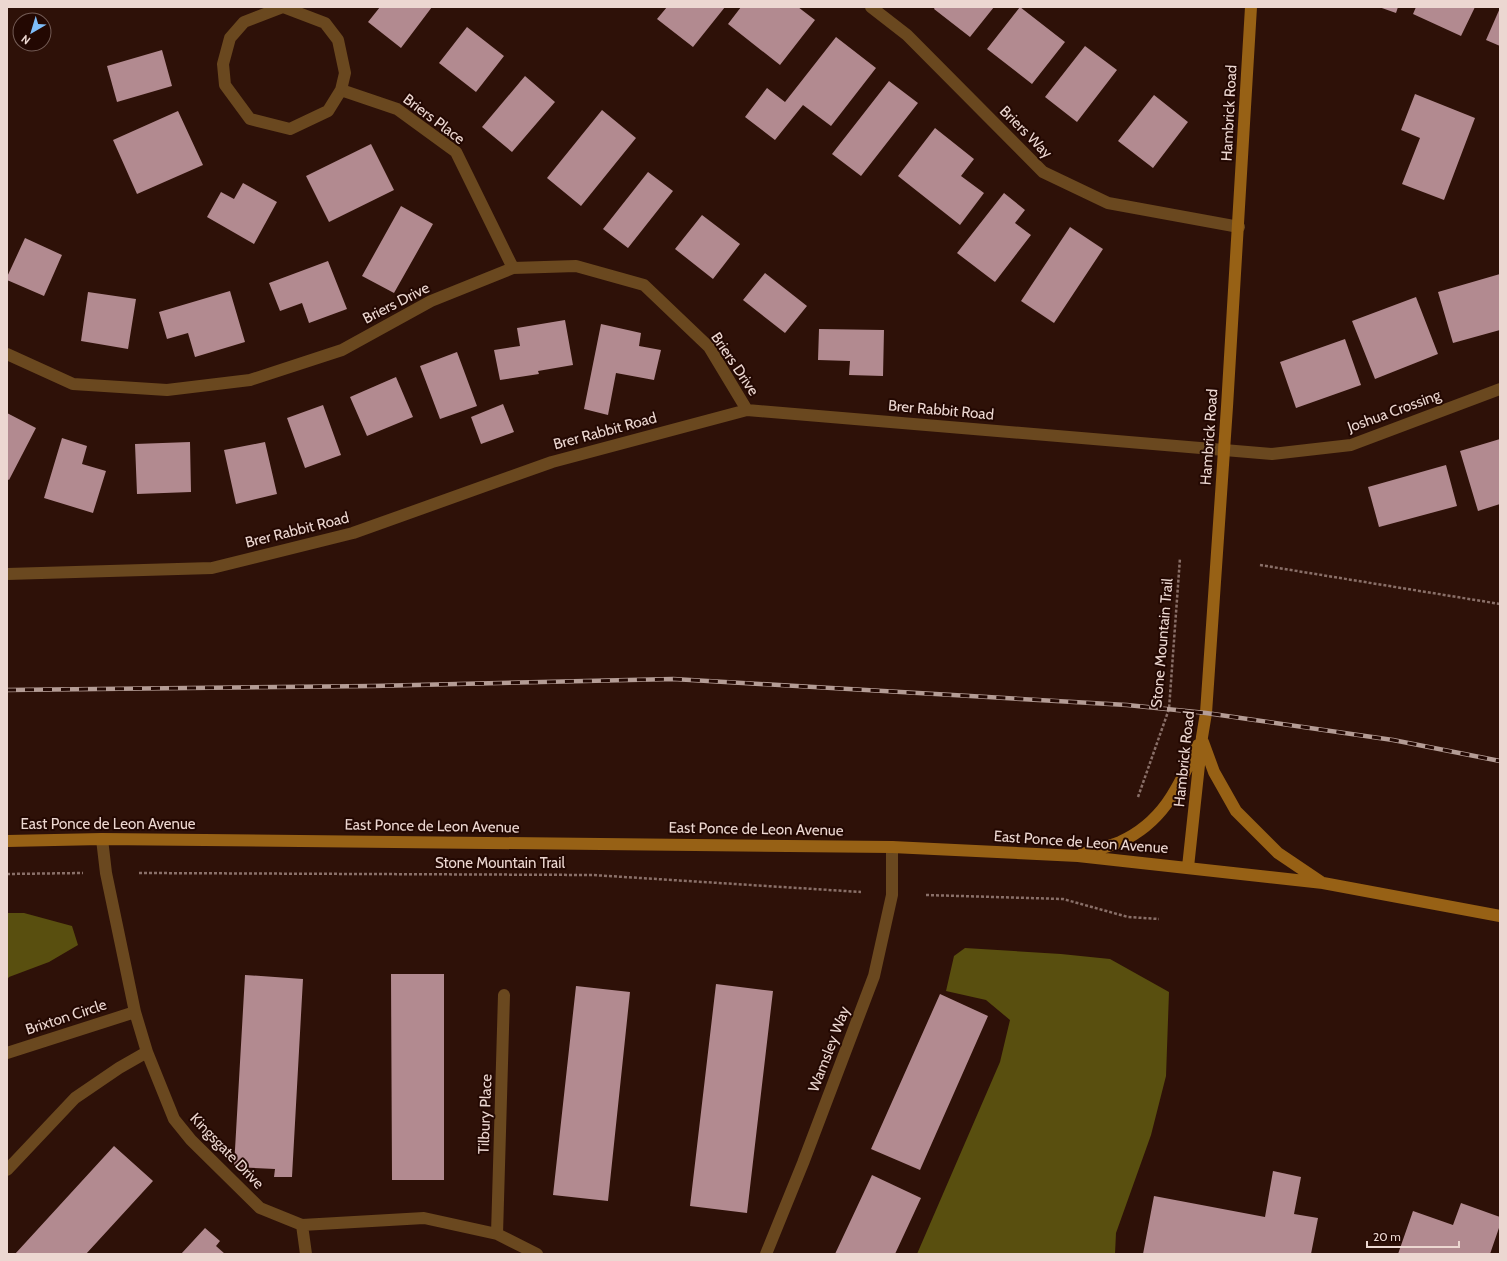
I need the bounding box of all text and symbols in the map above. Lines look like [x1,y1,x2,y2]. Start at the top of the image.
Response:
north arrow [12,12,52,52]
text: N [18,32,33,48]
street label: Hambrick Road [1217,64,1241,162]
street label: Briers Place [400,90,469,148]
street label: Briers Way [996,102,1056,162]
street label: Briers Drive [360,278,433,327]
street label: Briers Drive [707,329,763,399]
street label: Joshua Crossing [1344,386,1444,437]
street label: Hambrick Road [1197,388,1221,486]
street label: Brer Rabbit Road [887,396,995,424]
street label: Brer Rabbit Road [551,409,659,453]
street label: Brer Rabbit Road [243,508,351,552]
street label: Stone Mountain Trail [1147,577,1177,709]
street label: Hambrick Road [1170,710,1198,808]
street label: East Ponce de Leon Avenue [21,815,196,833]
street label: East Ponce de Leon Avenue [344,815,520,837]
street label: East Ponce de Leon Avenue [668,818,844,840]
street label: East Ponce de Leon Avenue [993,827,1169,857]
street label: Stone Mountain Trail [435,854,565,872]
street label: Brixton Circle [23,995,109,1039]
street label: Wamsley Way [804,1003,854,1094]
street label: Tilbury Place [475,1073,495,1154]
street label: Kingsgate Drive [186,1109,268,1193]
scale bar [1367,1223,1459,1249]
text: 20 m [1373,1229,1401,1244]

